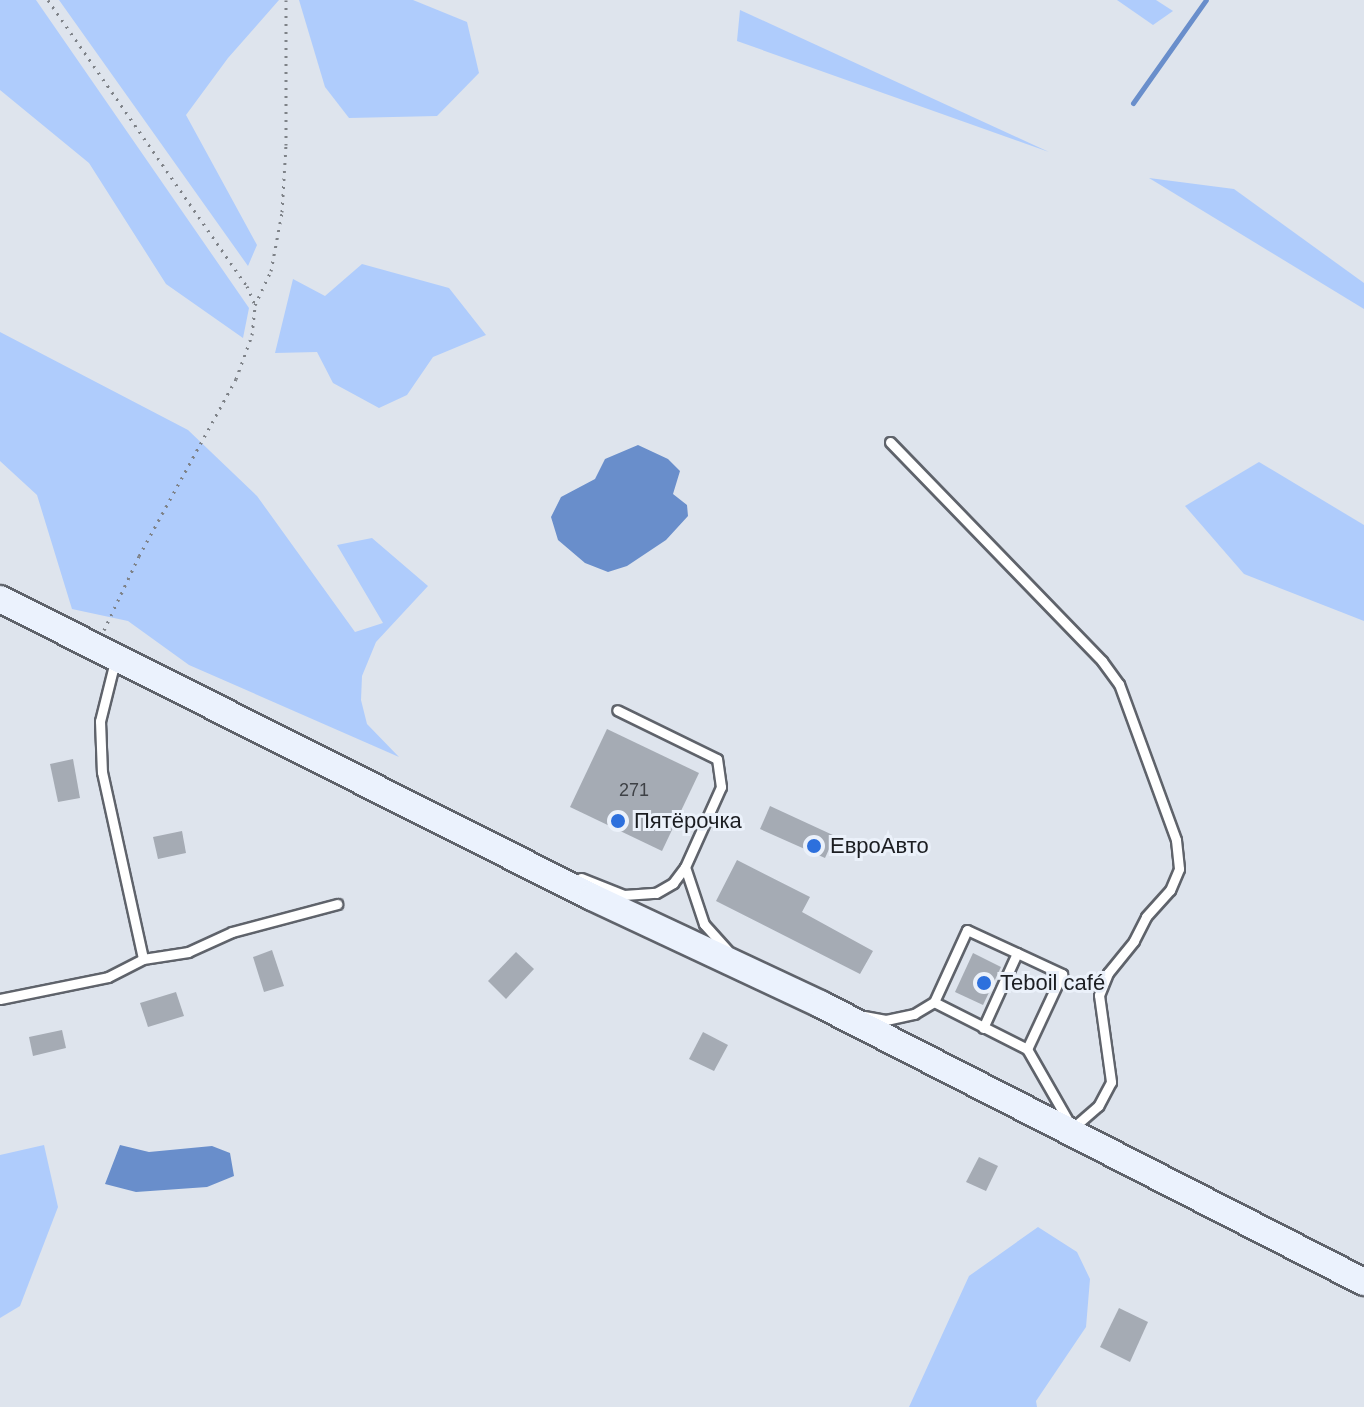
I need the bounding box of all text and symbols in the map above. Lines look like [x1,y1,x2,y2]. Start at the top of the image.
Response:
house number: 271 [619,779,649,801]
place label: Пятёрочка [634,808,742,834]
marker: Пятёрочка [609,812,627,830]
place label: ЕвроАвто [830,833,929,859]
marker: ЕвроАвто [805,837,823,855]
place label: Teboil café [1000,970,1105,996]
marker: Teboil café [975,974,993,992]

